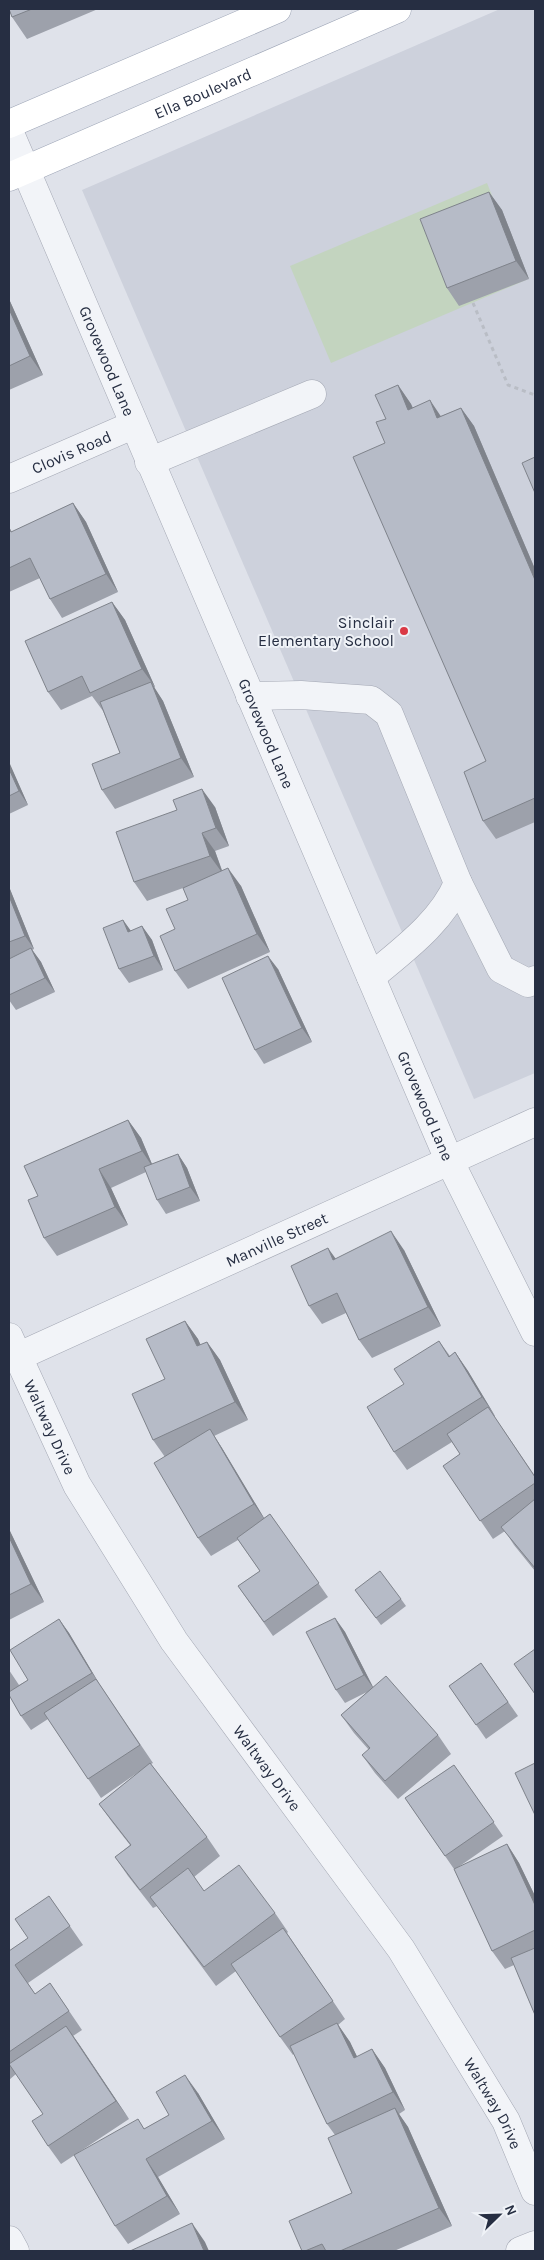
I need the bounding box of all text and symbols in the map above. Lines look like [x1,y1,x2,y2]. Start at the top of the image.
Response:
street label: Ella Boulevard [151,64,254,123]
street label: Grovewood Lane [75,303,139,419]
street label: Clovis Road [29,427,114,478]
place label: Sinclair Elementary School [258,613,394,650]
marker: Sinclair Elementary School [398,625,410,637]
street label: Grovewood Lane [234,676,298,791]
street label: Grovewood Lane [393,1048,457,1164]
street label: Manville Street [223,1208,331,1271]
street label: Waltway Drive [20,1377,80,1478]
street label: Waltway Drive [229,1721,305,1815]
street label: Waltway Drive [460,2054,526,2152]
north arrow [474,2190,524,2240]
text: N [501,2202,520,2218]

